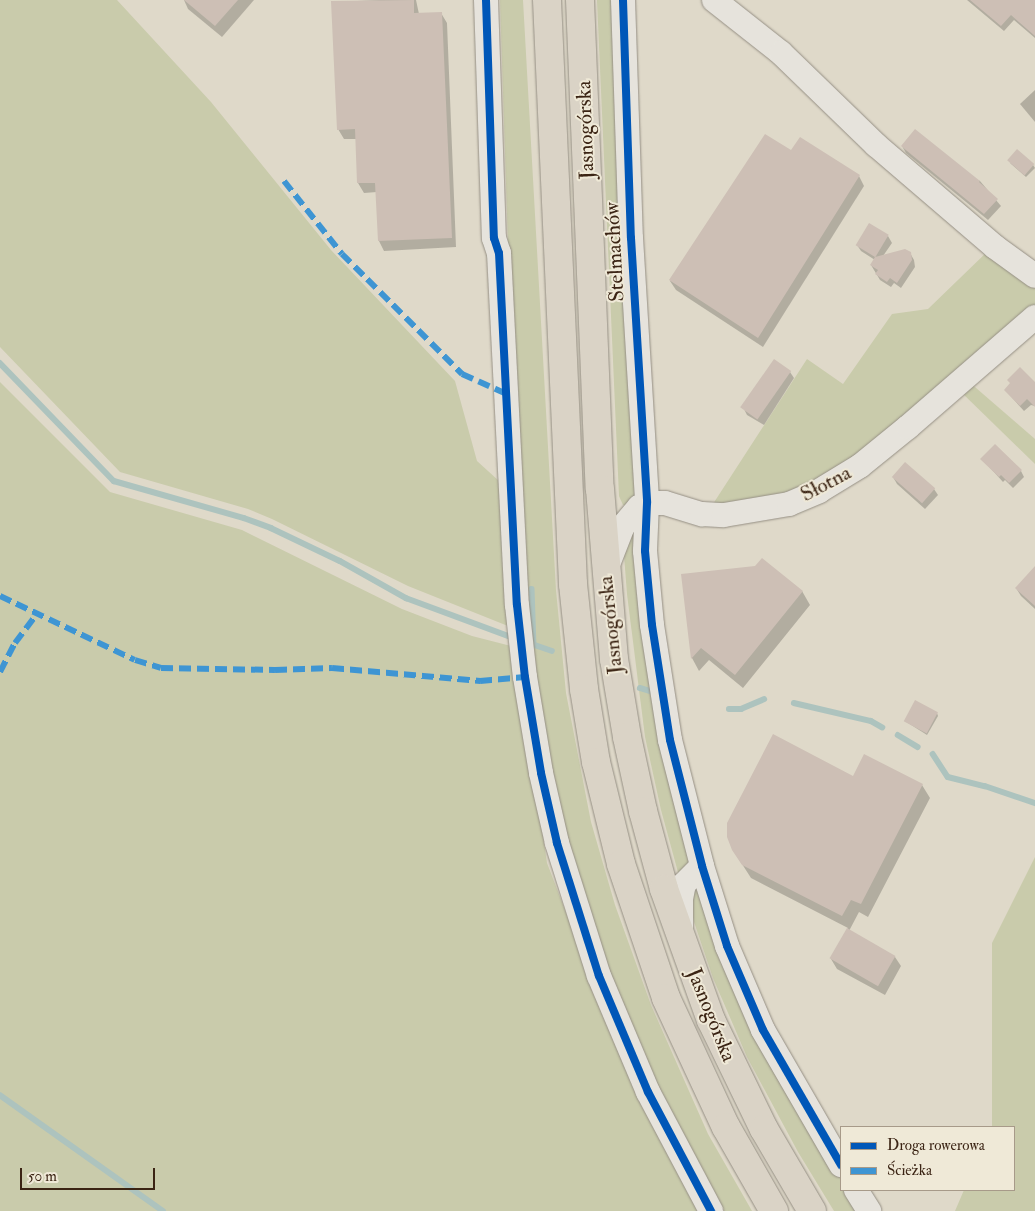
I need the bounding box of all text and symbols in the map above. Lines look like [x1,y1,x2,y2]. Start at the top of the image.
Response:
street label: Jasnogórska [572,80,600,180]
street label: Stelmachów [600,201,630,303]
street label: Słotna [797,460,855,508]
street label: Jasnogórska [593,575,629,675]
street label: Jasnogórska [681,965,741,1065]
legend [840,1126,1015,1191]
text: Droga rowerowa [887,1136,985,1155]
scale bar [22,1158,158,1190]
text: Ścieżka [887,1161,932,1180]
text: 50 m [28,1167,57,1186]

